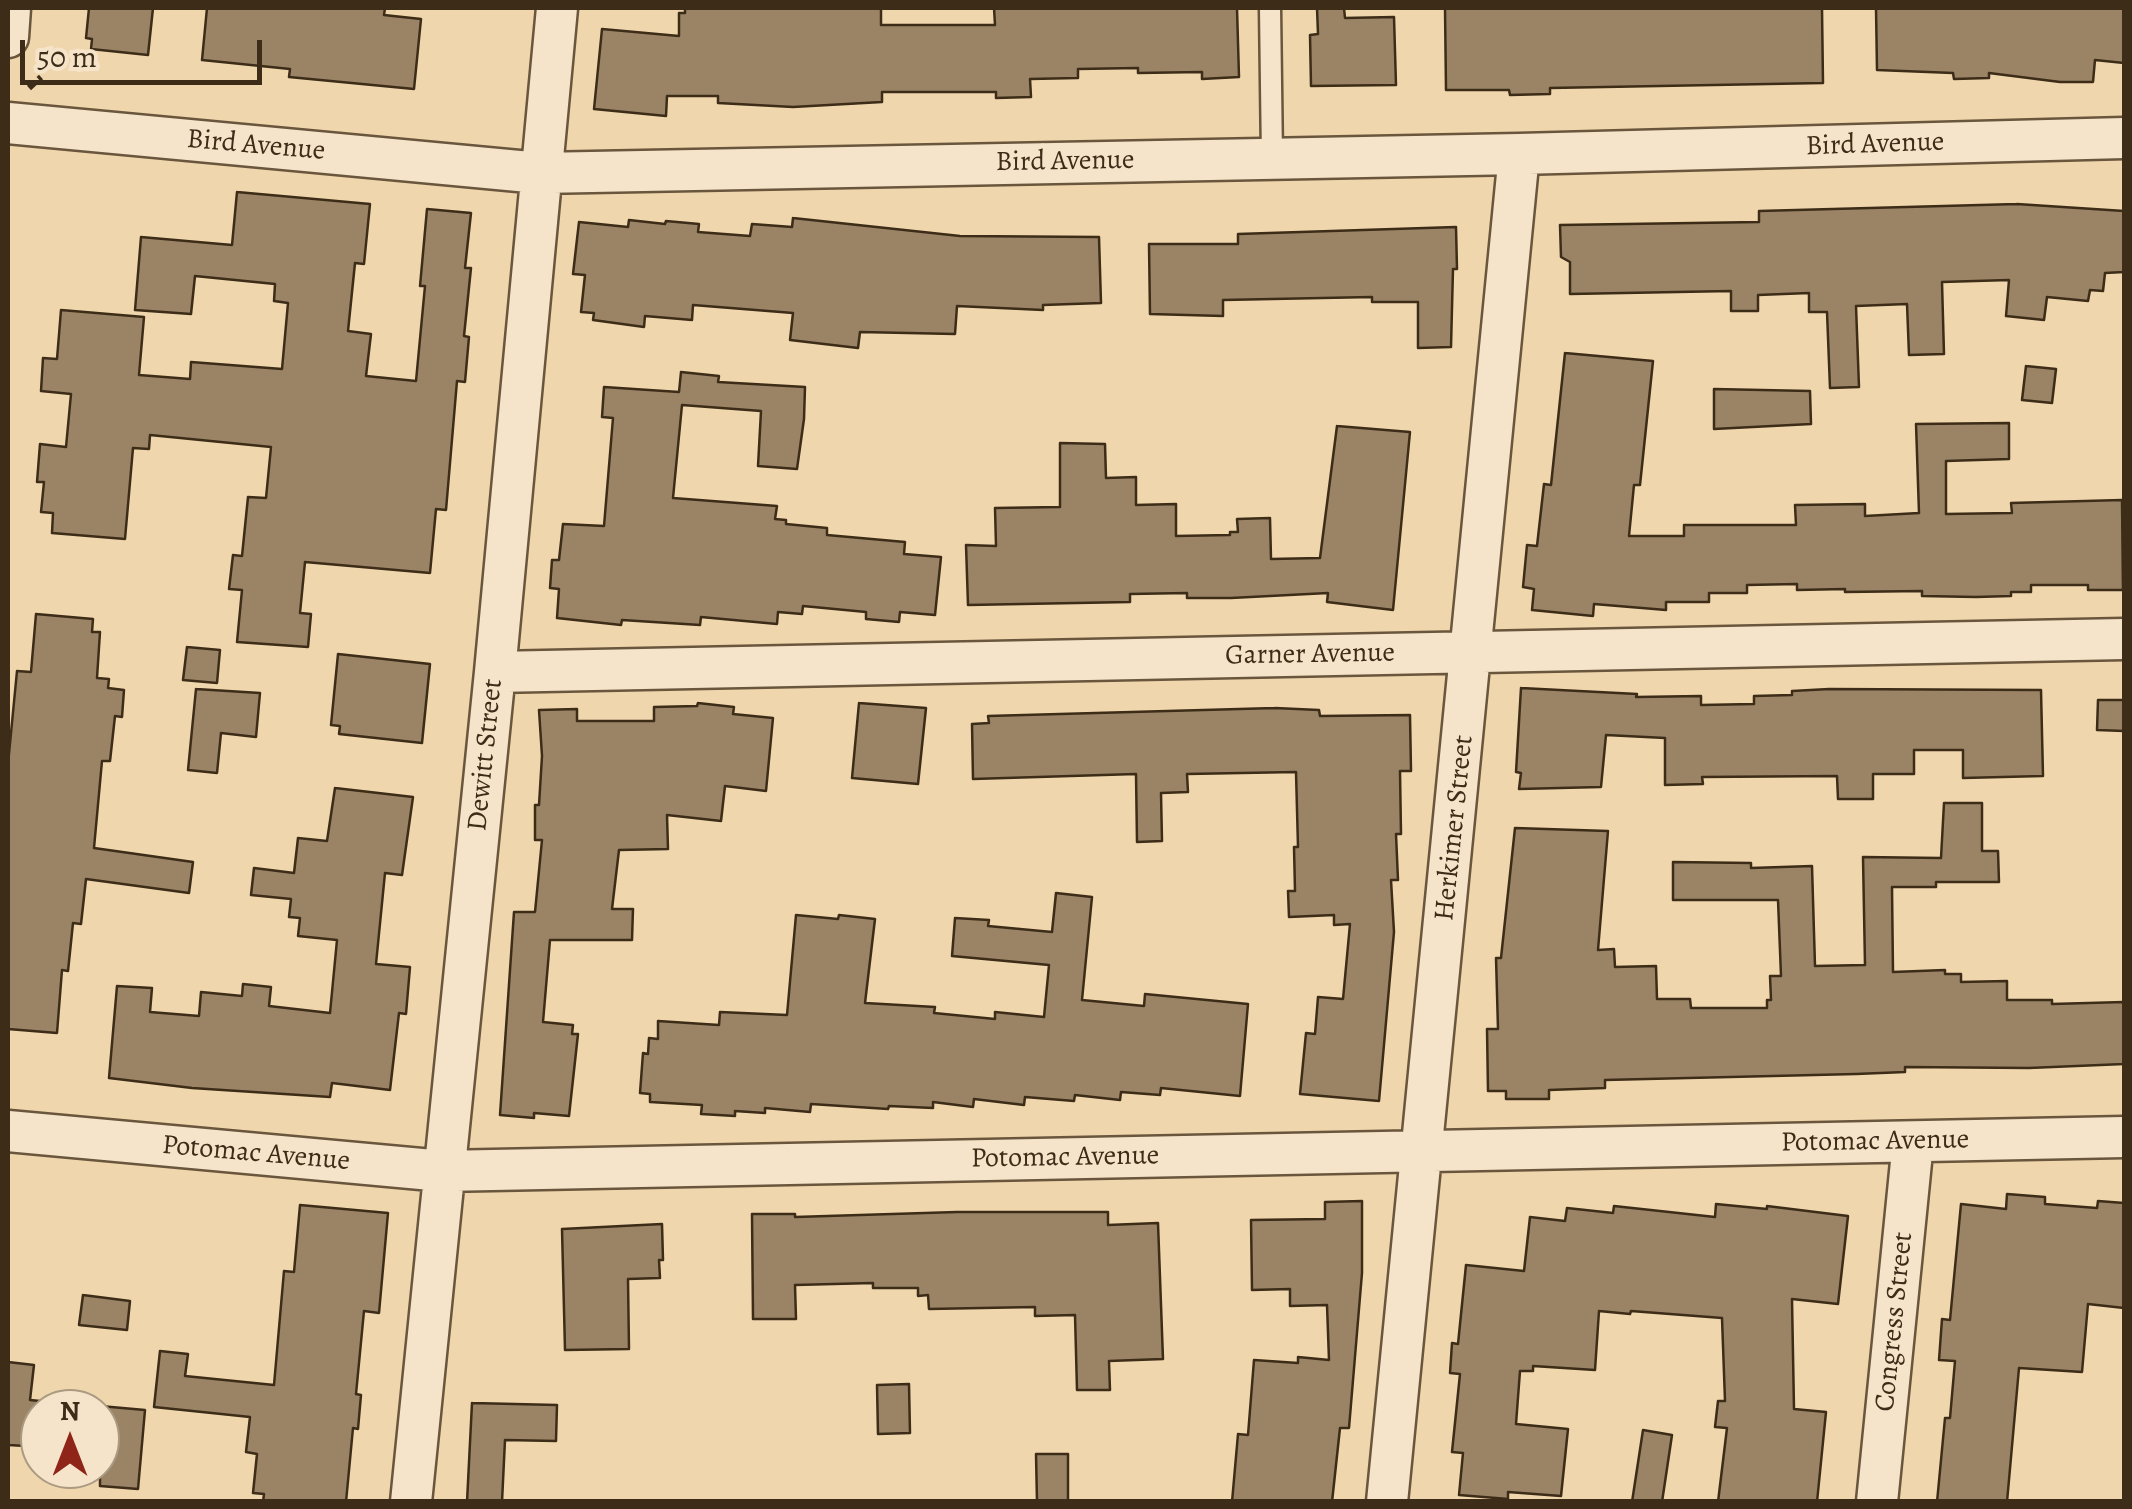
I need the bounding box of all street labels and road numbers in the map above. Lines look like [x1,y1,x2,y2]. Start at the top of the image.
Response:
street label: Bird Avenue [185,123,327,169]
street label: Bird Avenue [1805,126,1945,164]
street label: Bird Avenue [995,144,1135,180]
street label: Garner Avenue [1225,637,1395,673]
street label: Dewitt Street [461,677,511,833]
street label: Herkimer Street [1429,733,1481,923]
street label: Potomac Avenue [1781,1124,1969,1160]
street label: Potomac Avenue [161,1129,351,1179]
street label: Potomac Avenue [971,1140,1159,1176]
street label: Congress Street [1869,1231,1921,1413]

